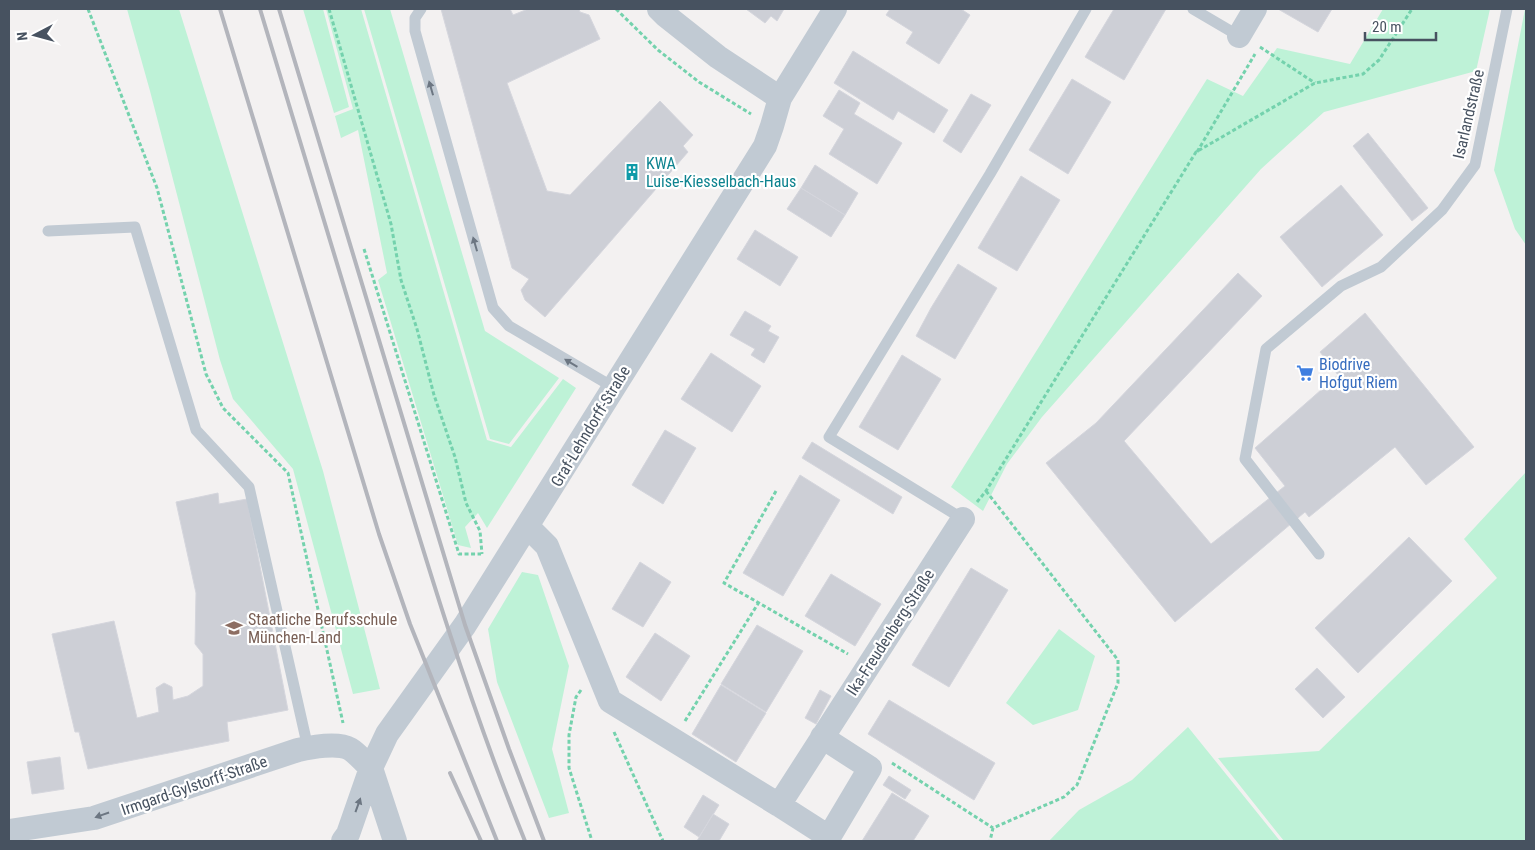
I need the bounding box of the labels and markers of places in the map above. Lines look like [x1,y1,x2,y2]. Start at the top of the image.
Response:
place label: KWA Luise-Kiesselbach-Haus [646,154,796,191]
building icon: KWA Luise-Kiesselbach-Haus [622,162,642,182]
place label: Biodrive Hofgut Riem [1319,355,1398,392]
supermarket icon: Biodrive Hofgut Riem [1295,363,1315,383]
place label: Staatliche Berufsschule München-Land [248,610,397,647]
school or university icon: Staatliche Berufsschule München-Land [224,618,244,638]

